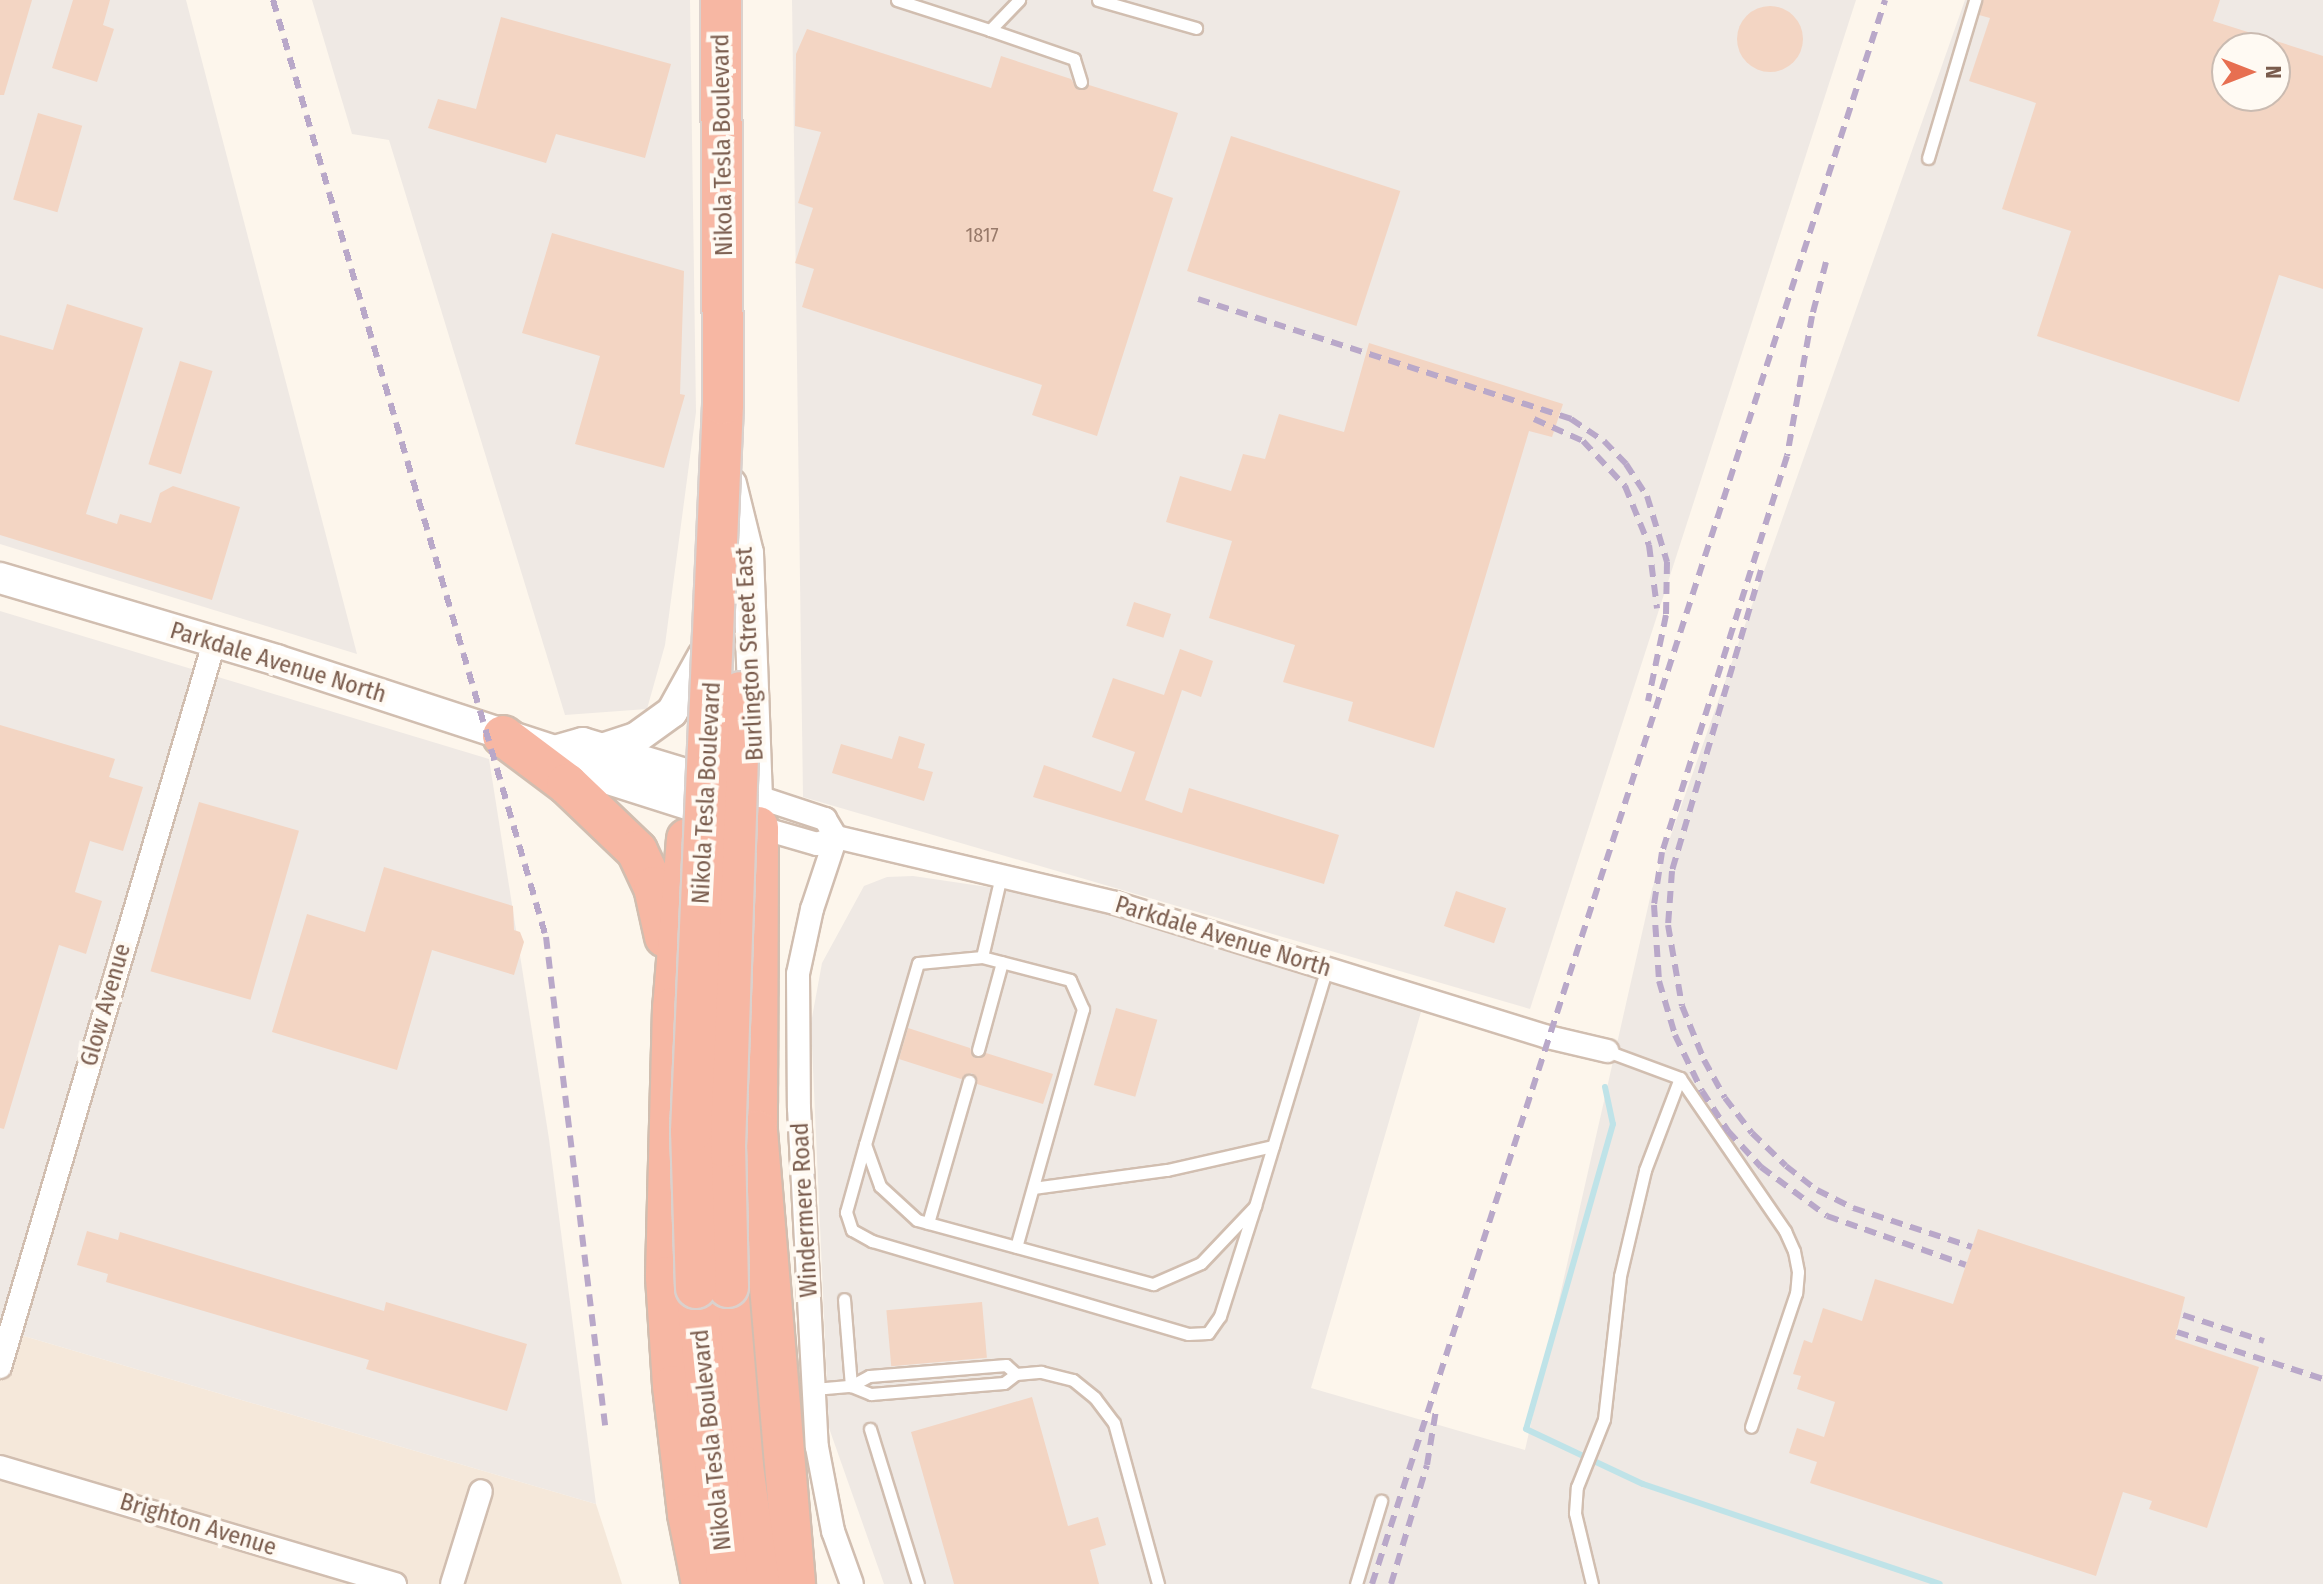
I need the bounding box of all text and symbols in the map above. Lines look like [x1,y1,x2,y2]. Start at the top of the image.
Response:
north arrow [2211,32,2291,112]
street label: Nikola Tesla Boulevard [707,34,739,256]
text: N [2260,65,2287,79]
house number: 1817 [965,223,999,247]
street label: Burlington Street East [730,546,770,762]
street label: Parkdale Avenue North [167,616,389,710]
street label: Nikola Tesla Boulevard [687,681,727,905]
street label: Parkdale Avenue North [1112,890,1334,984]
street label: Glow Avenue [75,940,137,1070]
street label: Windermere Road [786,1122,824,1298]
street label: Nikola Tesla Boulevard [686,1328,738,1552]
street label: Brighton Avenue [116,1488,280,1562]

